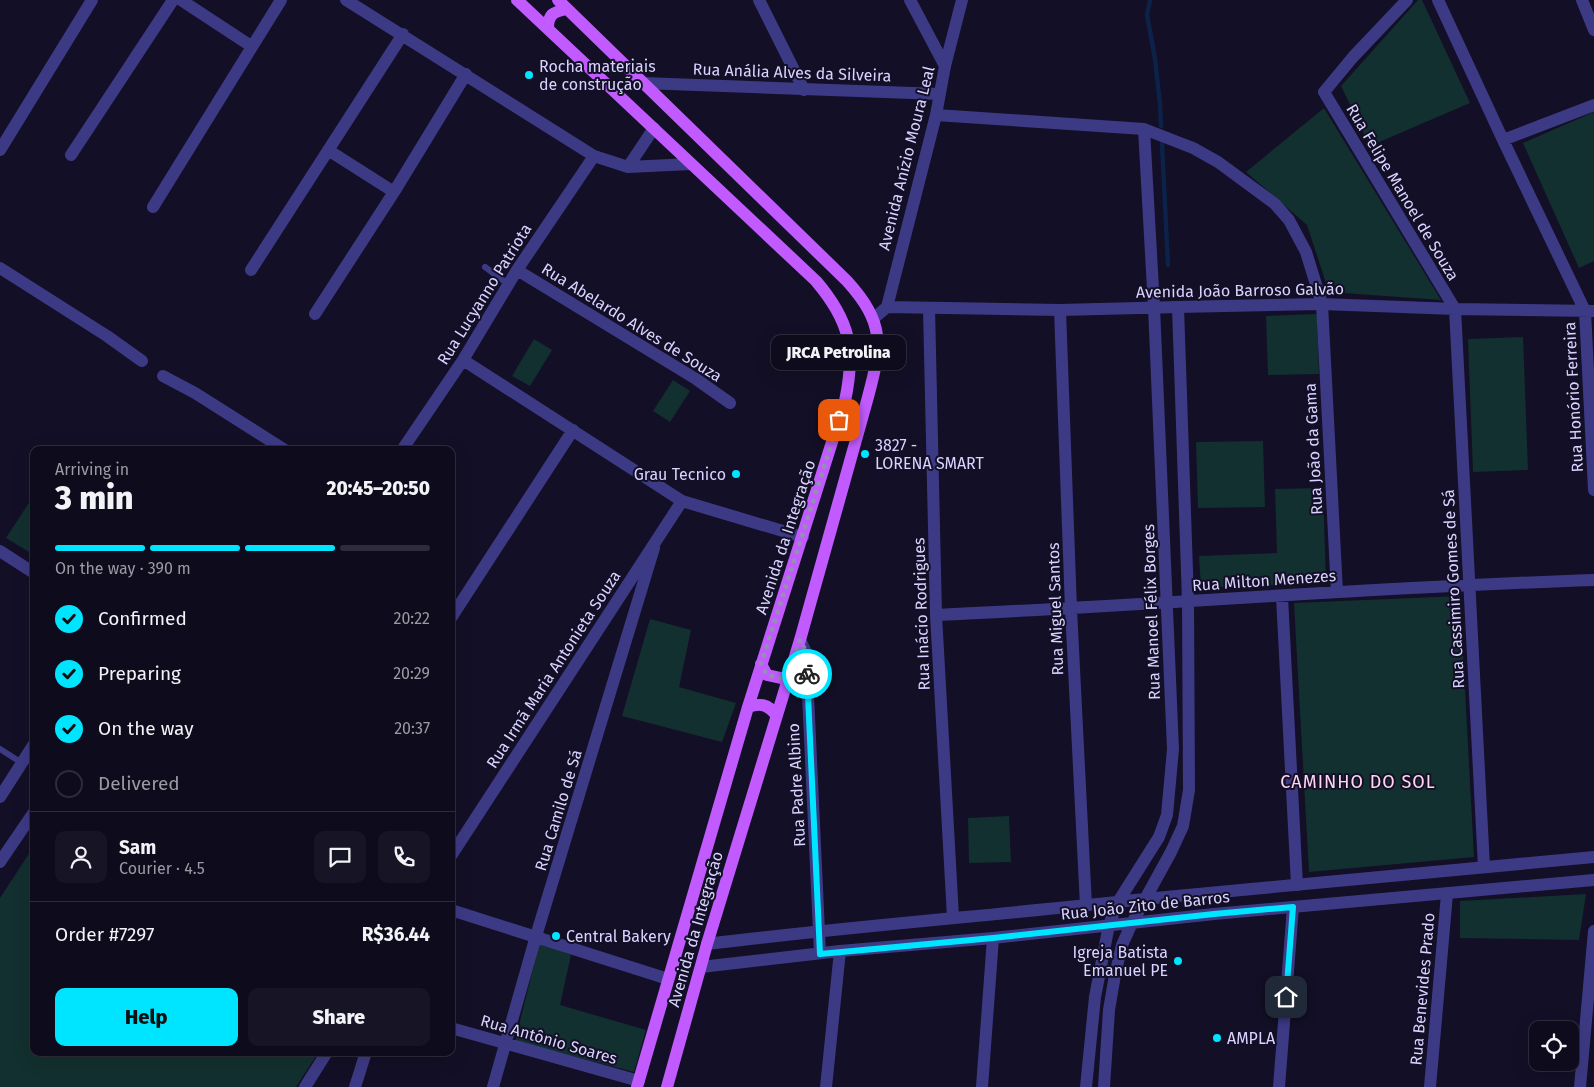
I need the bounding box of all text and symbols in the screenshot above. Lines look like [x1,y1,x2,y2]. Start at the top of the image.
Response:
place label: Rocha materiais de construção [539,57,656,95]
street label: Rua Anália Alves da Silveira [692,60,892,85]
street label: Avenida Anízio Moura Leal [874,64,939,252]
marker: Rocha materiais de construção [523,69,535,81]
street label: Rua Felipe Manoel de Souza [1342,101,1463,284]
street label: Rua Lucyanno Patriota [433,220,536,368]
street label: Rua Abelardo Alves de Souza [538,259,725,386]
street label: Avenida João Barroso Galvão [1136,279,1344,302]
street label: Rua Honório Ferreira [1560,321,1587,473]
callout: JRCA Petrolina [772,335,906,370]
text: JRCA Petrolina [786,343,891,362]
street label: Rua João da Gama [1301,383,1326,515]
pin [818,399,860,441]
icon: bag [825,406,853,434]
place label: 3827 - LORENA SMART [875,436,984,473]
marker: 3827 - LORENA SMART [859,448,871,460]
street label: Avenida da Integração [752,458,820,617]
text: Arriving in [55,460,129,479]
place label: Grau Tecnico [634,465,726,484]
marker: Grau Tecnico [730,468,742,480]
text: 20:45–20:50 [327,477,430,500]
text: 3 min [55,479,133,517]
street label: Rua Cassimiro Gomes de Sá [1439,489,1468,689]
street label: Rua Manoel Félix Borges [1139,524,1164,700]
street label: Rua Inácio Rodrigues [909,537,934,691]
street label: Rua Miguel Santos [1044,542,1067,676]
text: On the way · 390 m [55,559,191,578]
street label: Rua Milton Menezes [1191,566,1337,595]
street label: Rua Irmã Maria Antonieta Souza [482,567,624,772]
icon: check [55,605,83,633]
text: Confirmed [98,607,187,630]
text: 20:22 [393,609,430,628]
courier [782,649,832,699]
icon: check [55,660,83,688]
icon: bike [793,660,821,688]
text: Preparing [98,662,181,685]
text: 20:29 [393,664,430,683]
icon: check [55,715,83,743]
text: On the way [98,717,194,740]
text: 20:37 [394,719,430,738]
street label: Rua Padre Albino [784,723,809,847]
street label: Rua Camilo de Sá [531,747,586,873]
district label: CAMINHO DO SOL [1280,771,1436,793]
text: Delivered [98,772,180,795]
button: person [55,831,107,883]
button: chat [314,831,366,883]
button: phone [378,831,430,883]
text: Sam [119,836,156,859]
street label: Avenida da Integração [664,849,728,1009]
text: Courier · 4.5 [119,859,205,878]
street label: Rua João Zito de Barros [1060,887,1231,924]
street label: Rua Benevides Prado [1406,912,1439,1066]
text: Order #7297 [55,923,154,946]
text: R$36.44 [362,923,430,946]
place label: Central Bakery [566,927,671,946]
marker: Central Bakery [550,930,562,942]
place label: Igreja Batista Emanuel PE [1073,943,1168,980]
marker: Igreja Batista Emanuel PE [1172,955,1184,967]
pin [1265,976,1307,1018]
icon: home [1272,983,1300,1011]
button: Help [55,988,238,1046]
button: Share [248,988,430,1046]
street label: Rua Antônio Soares [478,1011,619,1068]
map controls [1529,1021,1579,1071]
button: locate [1529,1021,1579,1071]
place label: AMPLA [1227,1029,1276,1048]
marker: AMPLA [1211,1032,1223,1044]

